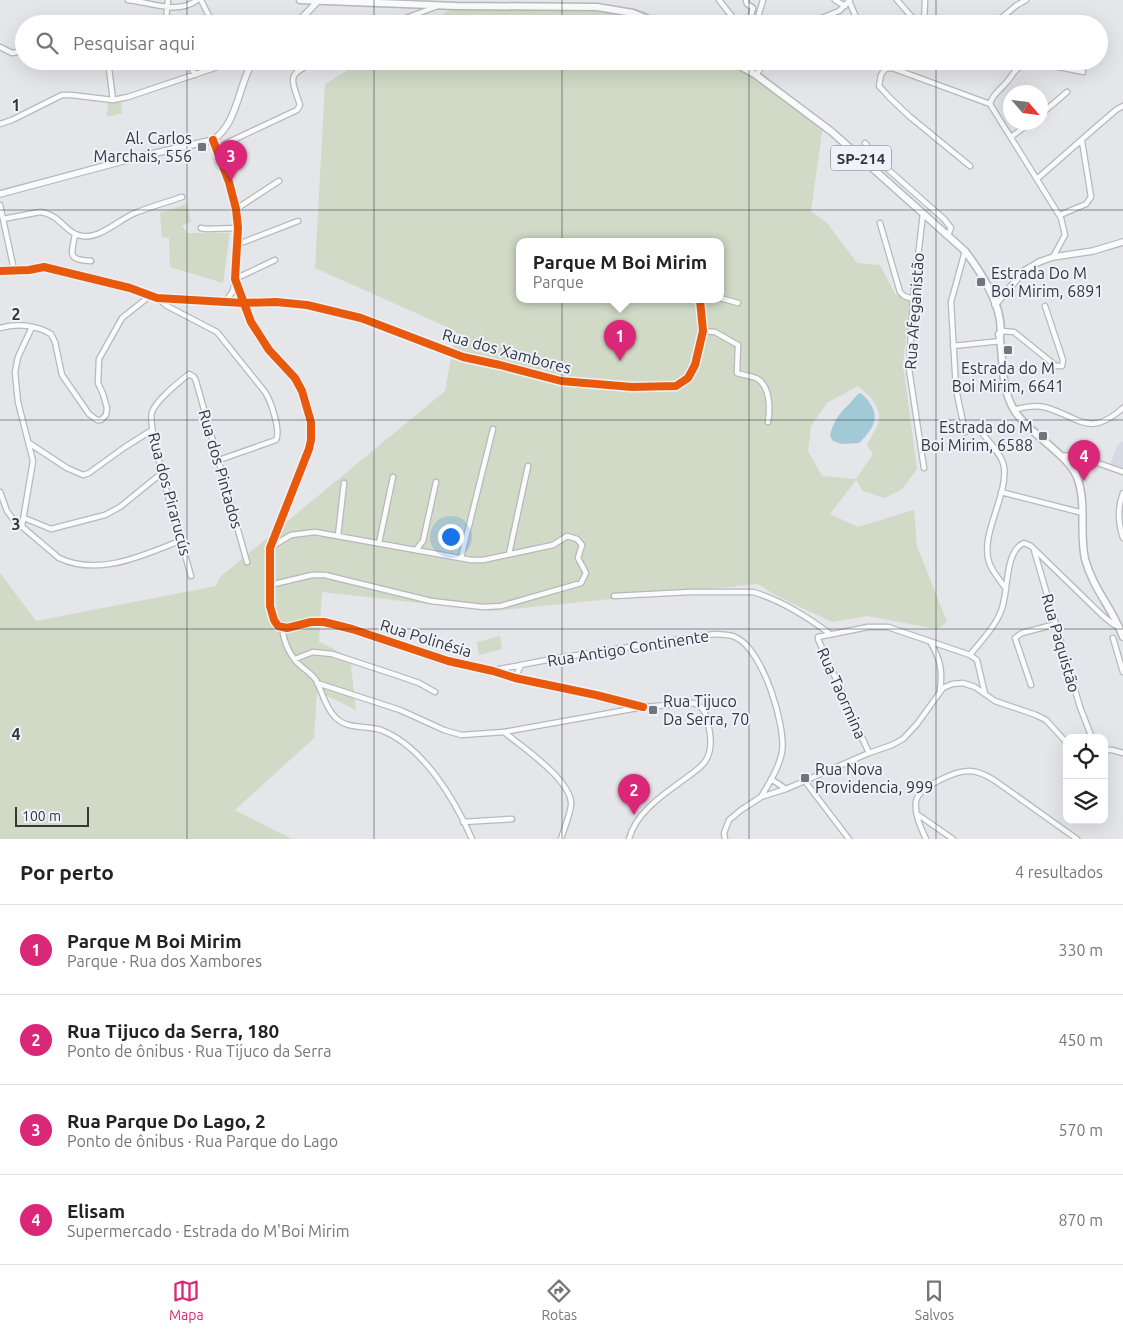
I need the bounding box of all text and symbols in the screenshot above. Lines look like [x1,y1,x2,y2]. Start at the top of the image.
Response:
search box [15,15,1108,70]
icon: search [33,29,61,57]
text: Pesquisar aqui [73,32,195,54]
north arrow [1003,85,1048,130]
text: 1 [11,96,21,114]
place label: Al. Carlos Marchais, 556 [94,129,192,165]
pin: 3 [215,140,247,181]
marker: Al. Carlos Marchais, 556 [196,141,208,153]
road number: SP-214 [831,146,891,170]
popup [516,238,724,303]
text: Parque M Boi Mirim [533,251,707,273]
street label: Rua Afeganistão [901,252,927,370]
place label: Estrada Do M Boi Mirim, 6891 [991,264,1103,300]
text: Parque [533,273,584,291]
marker: Estrada Do M Boi Mirim, 6891 [975,276,987,288]
text: 2 [11,305,21,323]
pin: 1 [604,320,636,361]
street label: Rua dos Xambores [441,325,573,377]
marker: Estrada do M Boi Mirim, 6641 [1002,344,1014,356]
place label: Estrada do M Boi Mirim, 6641 [952,359,1064,395]
street label: Rua dos Pintados [195,407,247,531]
place label: Estrada do M Boi Mirim, 6588 [921,418,1033,454]
street label: Rua dos Pirarucús [145,430,195,558]
marker: Estrada do M Boi Mirim, 6588 [1037,430,1049,442]
pin: 4 [1068,440,1100,481]
text: 3 [11,515,21,533]
your location [438,524,464,550]
street label: Rua Paquistão [1038,592,1084,694]
street label: Rua Polinésia [378,616,474,660]
street label: Rua Antigo Continente [546,626,710,670]
street label: Rua Taormina [814,645,870,741]
place label: Rua Tijuco Da Serra, 70 [663,692,749,728]
marker: Rua Tijuco Da Serra, 70 [647,704,659,716]
text: 4 [11,725,21,743]
map controls [1063,734,1108,824]
button: locate [1063,734,1108,779]
place label: Rua Nova Providencia, 999 [815,760,933,796]
marker: Rua Nova Providencia, 999 [799,772,811,784]
pin: 2 [618,774,650,815]
button: layers [1063,779,1108,824]
scale bar [15,804,89,827]
text: 100 m [22,808,61,824]
text: Por perto [20,860,114,884]
text: 4 resultados [1015,863,1103,881]
text: Parque M Boi Mirim [67,930,242,952]
text: 1 [31,941,41,959]
text: 330 m [1058,941,1103,959]
text: Parque · Rua dos Xambores [67,952,262,970]
text: Rua Tijuco da Serra, 180 [67,1020,279,1042]
text: 2 [31,1031,41,1049]
text: 450 m [1058,1031,1103,1049]
text: Ponto de ônibus · Rua Tijuco da Serra [67,1042,331,1060]
text: Rua Parque Do Lago, 2 [67,1110,266,1132]
text: 3 [31,1121,41,1139]
text: 570 m [1058,1121,1103,1139]
text: Ponto de ônibus · Rua Parque do Lago [67,1132,338,1150]
text: Elisam [67,1200,125,1222]
text: 4 [31,1211,41,1229]
text: 870 m [1058,1211,1103,1229]
text: Supermercado · Estrada do M'Boi Mirim [67,1222,350,1240]
tab: Mapa [169,1277,204,1323]
tab: Rotas [541,1277,577,1323]
tab: Salvos [915,1277,954,1323]

